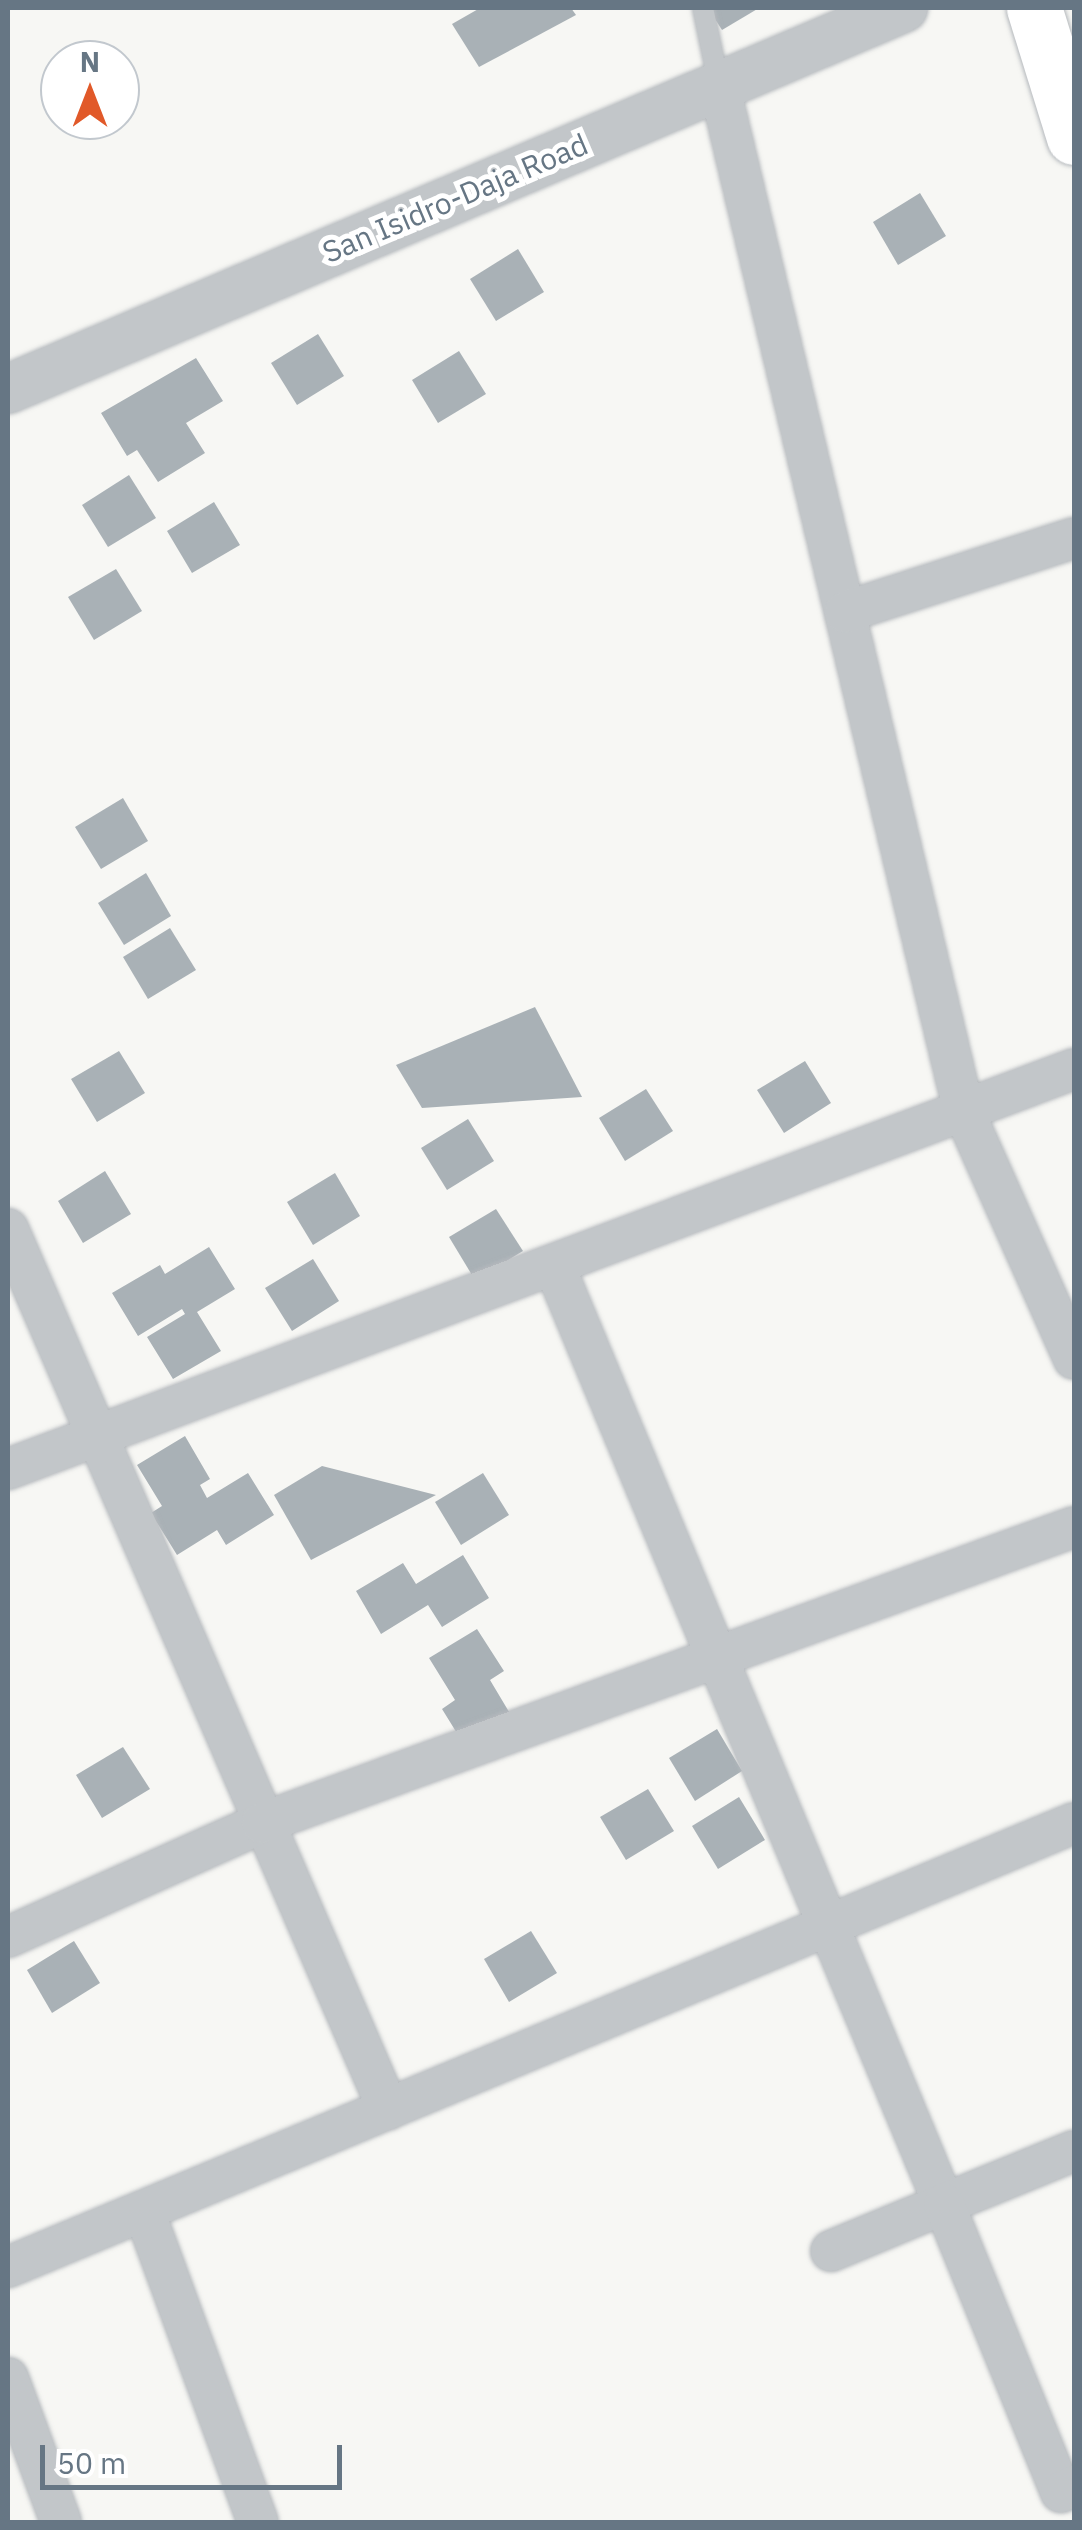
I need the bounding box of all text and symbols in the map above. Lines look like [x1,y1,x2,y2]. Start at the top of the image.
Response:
north arrow [40,40,140,140]
text: N [80,43,100,80]
street label: San Isidro-Daja Road [317,126,593,270]
scale bar [45,2425,348,2487]
text: 50 m [57,2443,126,2482]

